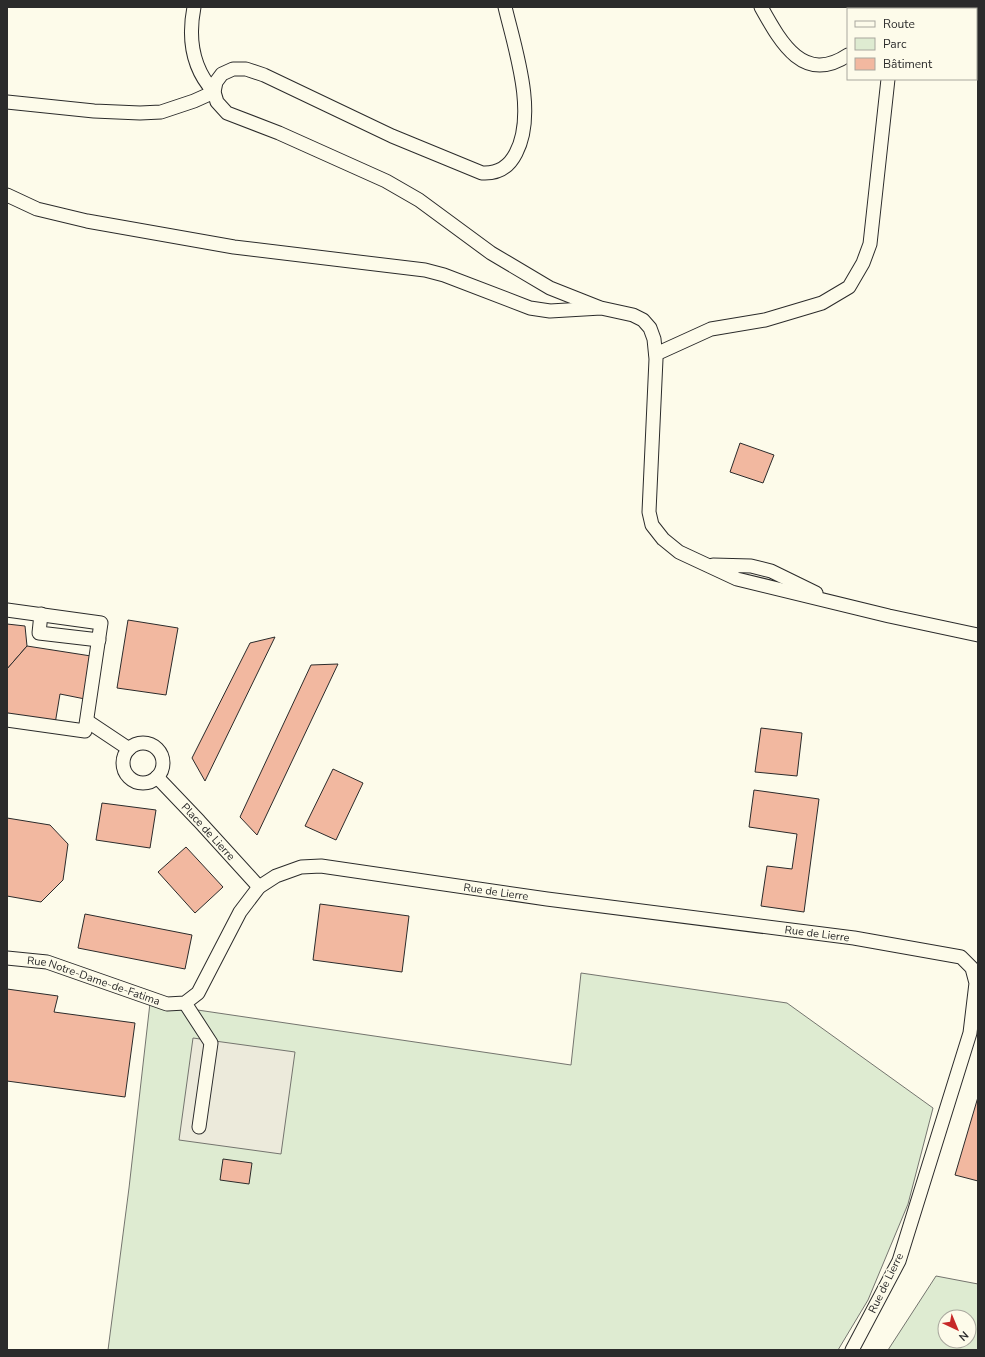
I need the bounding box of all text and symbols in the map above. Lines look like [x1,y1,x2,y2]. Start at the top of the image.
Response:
legend [847,8,977,80]
text: Route [883,16,915,32]
text: Parc [883,36,907,52]
text: Bâtiment [883,56,933,72]
street label: Place de Lierre [178,800,239,864]
street label: Rue de Lierre [462,879,529,904]
street label: Rue de Lierre [784,922,851,945]
street label: Rue Notre-Dame-de-Fatima [26,953,162,1009]
street label: Rue de Lierre [865,1250,907,1316]
north arrow [937,1309,977,1349]
text: N [955,1328,972,1344]

